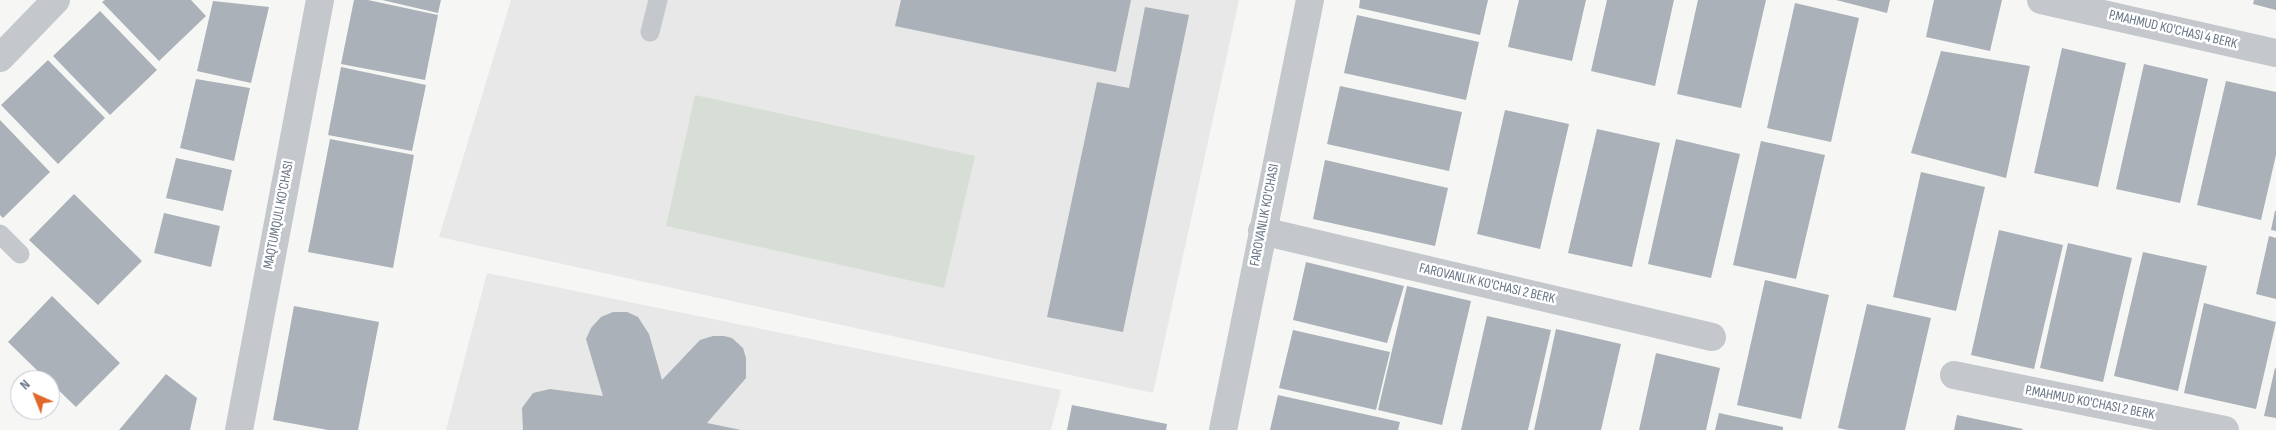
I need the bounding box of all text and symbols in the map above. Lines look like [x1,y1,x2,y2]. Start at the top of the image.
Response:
street label: P.MAHMUD KO'CHASI 4 BERK [2107,7,2239,53]
street label: MAQTUMQULI KO'CHASI [260,159,298,271]
street label: FAROVANLIK KO'CHASI [1247,162,1283,268]
street label: FAROVANLIK KO'CHASI 2 BERK [1417,260,1557,308]
north arrow [10,370,60,420]
text: N [16,376,34,393]
street label: P.MAHMUD KO'CHASI 2 BERK [2024,382,2156,424]

